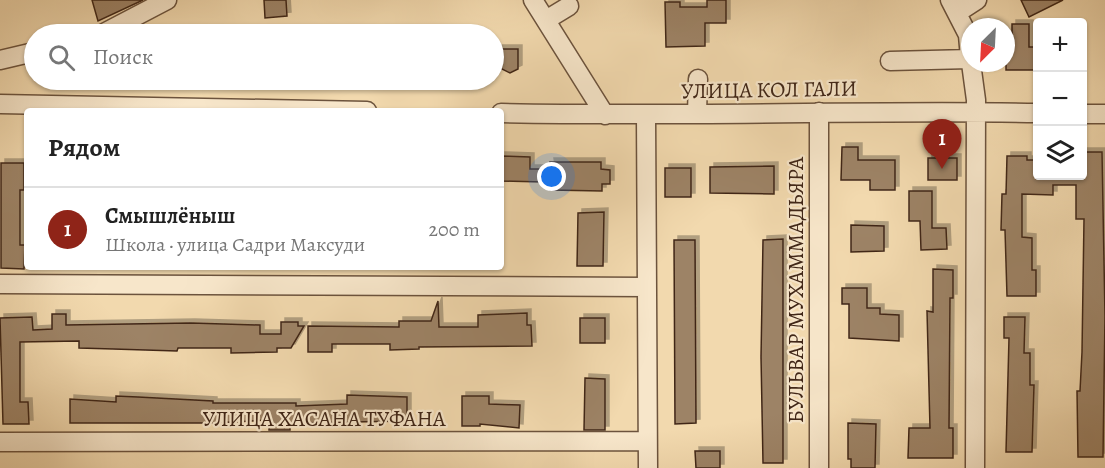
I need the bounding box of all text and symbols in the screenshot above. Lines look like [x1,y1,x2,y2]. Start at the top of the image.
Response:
north arrow [961,18,1015,72]
map controls [1033,18,1087,180]
button: + [1033,18,1087,72]
search box [24,24,504,90]
icon: search [45,41,78,74]
text: Поиск [93,42,153,72]
button: − [1033,72,1087,126]
street label: УЛИЦА КОЛ ГАЛИ [681,73,857,107]
pin: 1 [922,120,962,169]
button: layers [1033,126,1087,180]
text: Рядом [48,130,120,165]
street label: БУЛЬВАР МУХАММАДЬЯРА [781,156,811,423]
your location [537,162,566,191]
text: Смышлёныш [105,201,235,231]
text: 1 [64,216,71,243]
text: 200 m [429,216,480,243]
text: Школа · улица Садри Максуди [105,231,365,258]
street label: УЛИЦА ХАСАНА ТУФАНА [202,404,447,434]

